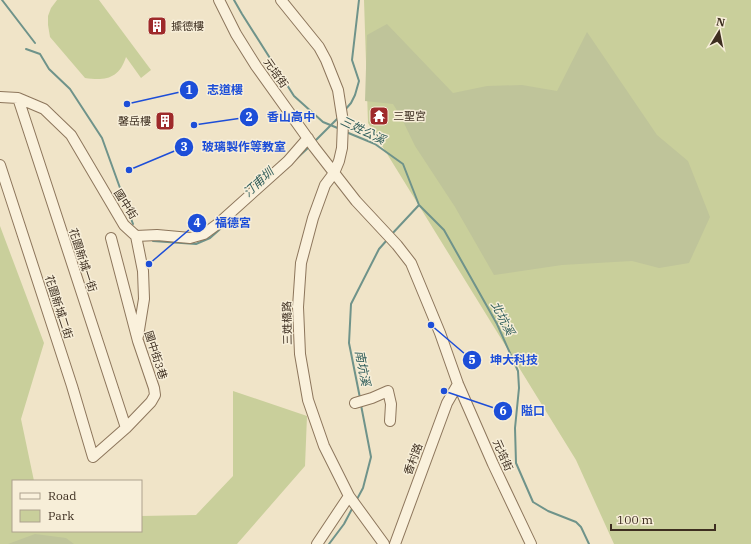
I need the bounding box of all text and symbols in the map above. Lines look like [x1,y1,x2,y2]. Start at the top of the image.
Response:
north arrow [699,12,739,52]
building icon: 據德樓 [146,15,168,37]
text: N [715,15,727,30]
place label: 據德樓 [171,19,204,33]
street label: 元培街 [261,55,291,91]
callout: 志道樓 [179,78,251,102]
text: 1 [185,82,193,97]
text: 志道樓 [207,82,243,97]
callout: 香山高中 [239,105,323,129]
temple icon: 三聖宮 [368,105,390,127]
text: 2 [245,109,253,124]
text: 香山高中 [267,109,315,124]
place label: 三聖宮 [393,109,426,123]
building icon: 馨岳樓 [154,110,176,132]
water label: 三姓公溪 [338,113,390,148]
place label: 馨岳樓 [118,114,151,128]
callout: 玻璃製作等教室 [174,135,294,159]
text: 3 [180,139,188,154]
text: 玻璃製作等教室 [202,139,286,154]
water label: 汀甫圳 [240,163,278,200]
street label: 國中街 [111,186,141,222]
callout: 福德宮 [187,211,259,235]
text: 4 [193,215,201,230]
text: 福德宮 [215,215,251,230]
street label: 花園新城一街 [66,226,100,294]
street label: 花園新城二街 [42,273,76,341]
water label: 北坑溪 [488,299,519,339]
street label: 三姓橋路 [280,301,294,345]
street label: 國中街3巷 [142,329,170,381]
callout: 坤大科技 [462,348,546,372]
water label: 南坑溪 [352,349,374,389]
text: 5 [468,352,476,367]
text: 坤大科技 [490,352,538,367]
callout: 隘口 [493,399,553,423]
text: 6 [499,403,507,418]
text: 隘口 [521,403,545,418]
street label: 元培街 [490,437,516,473]
street label: 香村路 [401,441,425,477]
legend [12,480,142,532]
text: Road [48,488,77,503]
scale bar [611,506,715,532]
text: Park [48,508,74,523]
text: 100 m [617,512,653,527]

